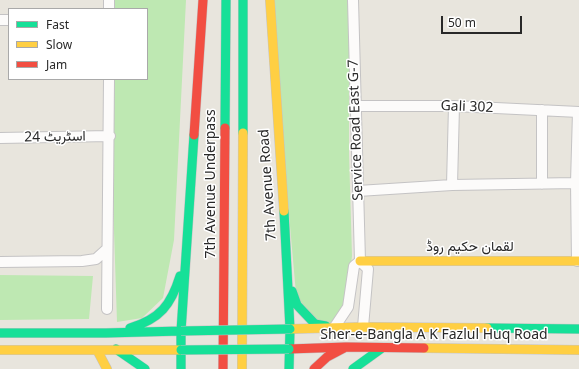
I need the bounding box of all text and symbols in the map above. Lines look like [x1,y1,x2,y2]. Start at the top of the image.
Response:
legend [8,8,148,80]
scale bar [443,8,524,34]
text: 50 m [448,14,476,31]
text: Fast [46,16,69,33]
text: Slow [46,36,72,53]
text: Jam [46,56,67,73]
street label: Service Road East G-7 [345,59,367,201]
street label: Gali 302 [440,98,494,116]
street label: 7th Avenue Underpass [203,109,219,259]
street label: اسٹریٹ 24 [24,128,86,146]
street label: 7th Avenue Road [256,129,280,241]
street label: لقمان حکیم روڈ [426,239,514,255]
street label: Sher-e-Bangla A K Fazlul Huq Road [320,327,548,343]

